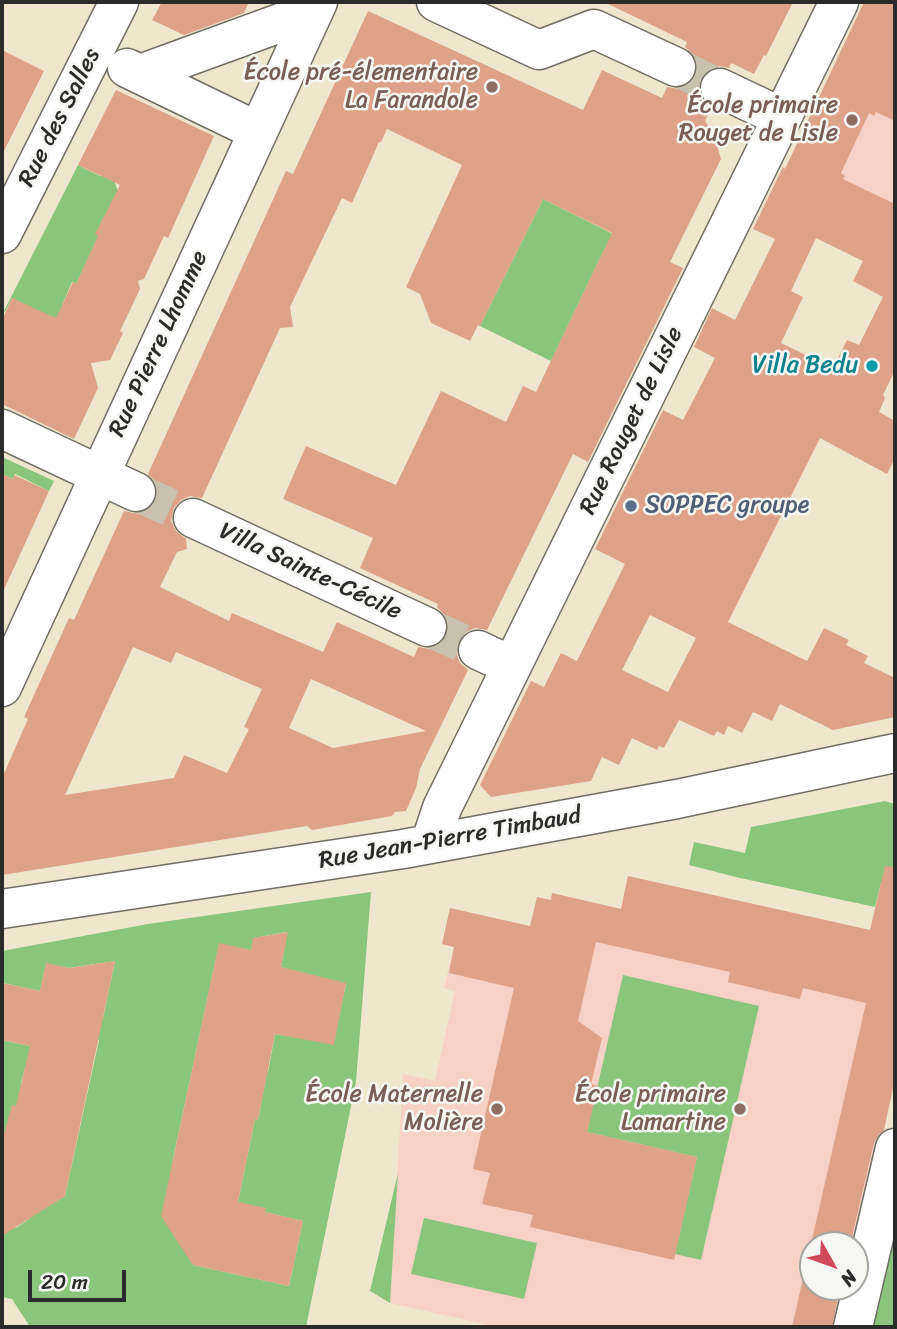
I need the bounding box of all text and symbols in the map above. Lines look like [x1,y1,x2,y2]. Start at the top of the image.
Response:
street label: Rue des Salles [13,44,107,192]
place label: École pré-élementaire La Farandole [243,59,478,115]
marker: École pré-élementaire La Farandole [484,79,500,95]
place label: École primaire Rouget de Lisle [679,92,838,148]
marker: École primaire Rouget de Lisle [844,112,860,128]
street label: Rue Pierre Lhomme [103,246,215,442]
street label: Rue Rouget de Lisle [574,322,690,520]
place label: Villa Bedu [752,352,858,380]
marker: Villa Bedu [864,358,880,374]
place label: SOPPEC groupe [645,492,809,520]
marker: SOPPEC groupe [623,498,639,514]
street label: Villa Sainte-Cécile [214,517,406,627]
street label: Rue Jean-Pierre Timbaud [317,802,583,876]
place label: École Maternelle Molière [305,1081,483,1137]
place label: École primaire Lamartine [575,1081,726,1137]
marker: École Maternelle Molière [489,1101,505,1117]
marker: École primaire Lamartine [732,1101,748,1117]
north arrow [799,1231,869,1301]
scale bar [32,1256,130,1300]
text: 20 m [41,1263,88,1301]
text: N [832,1263,866,1294]

